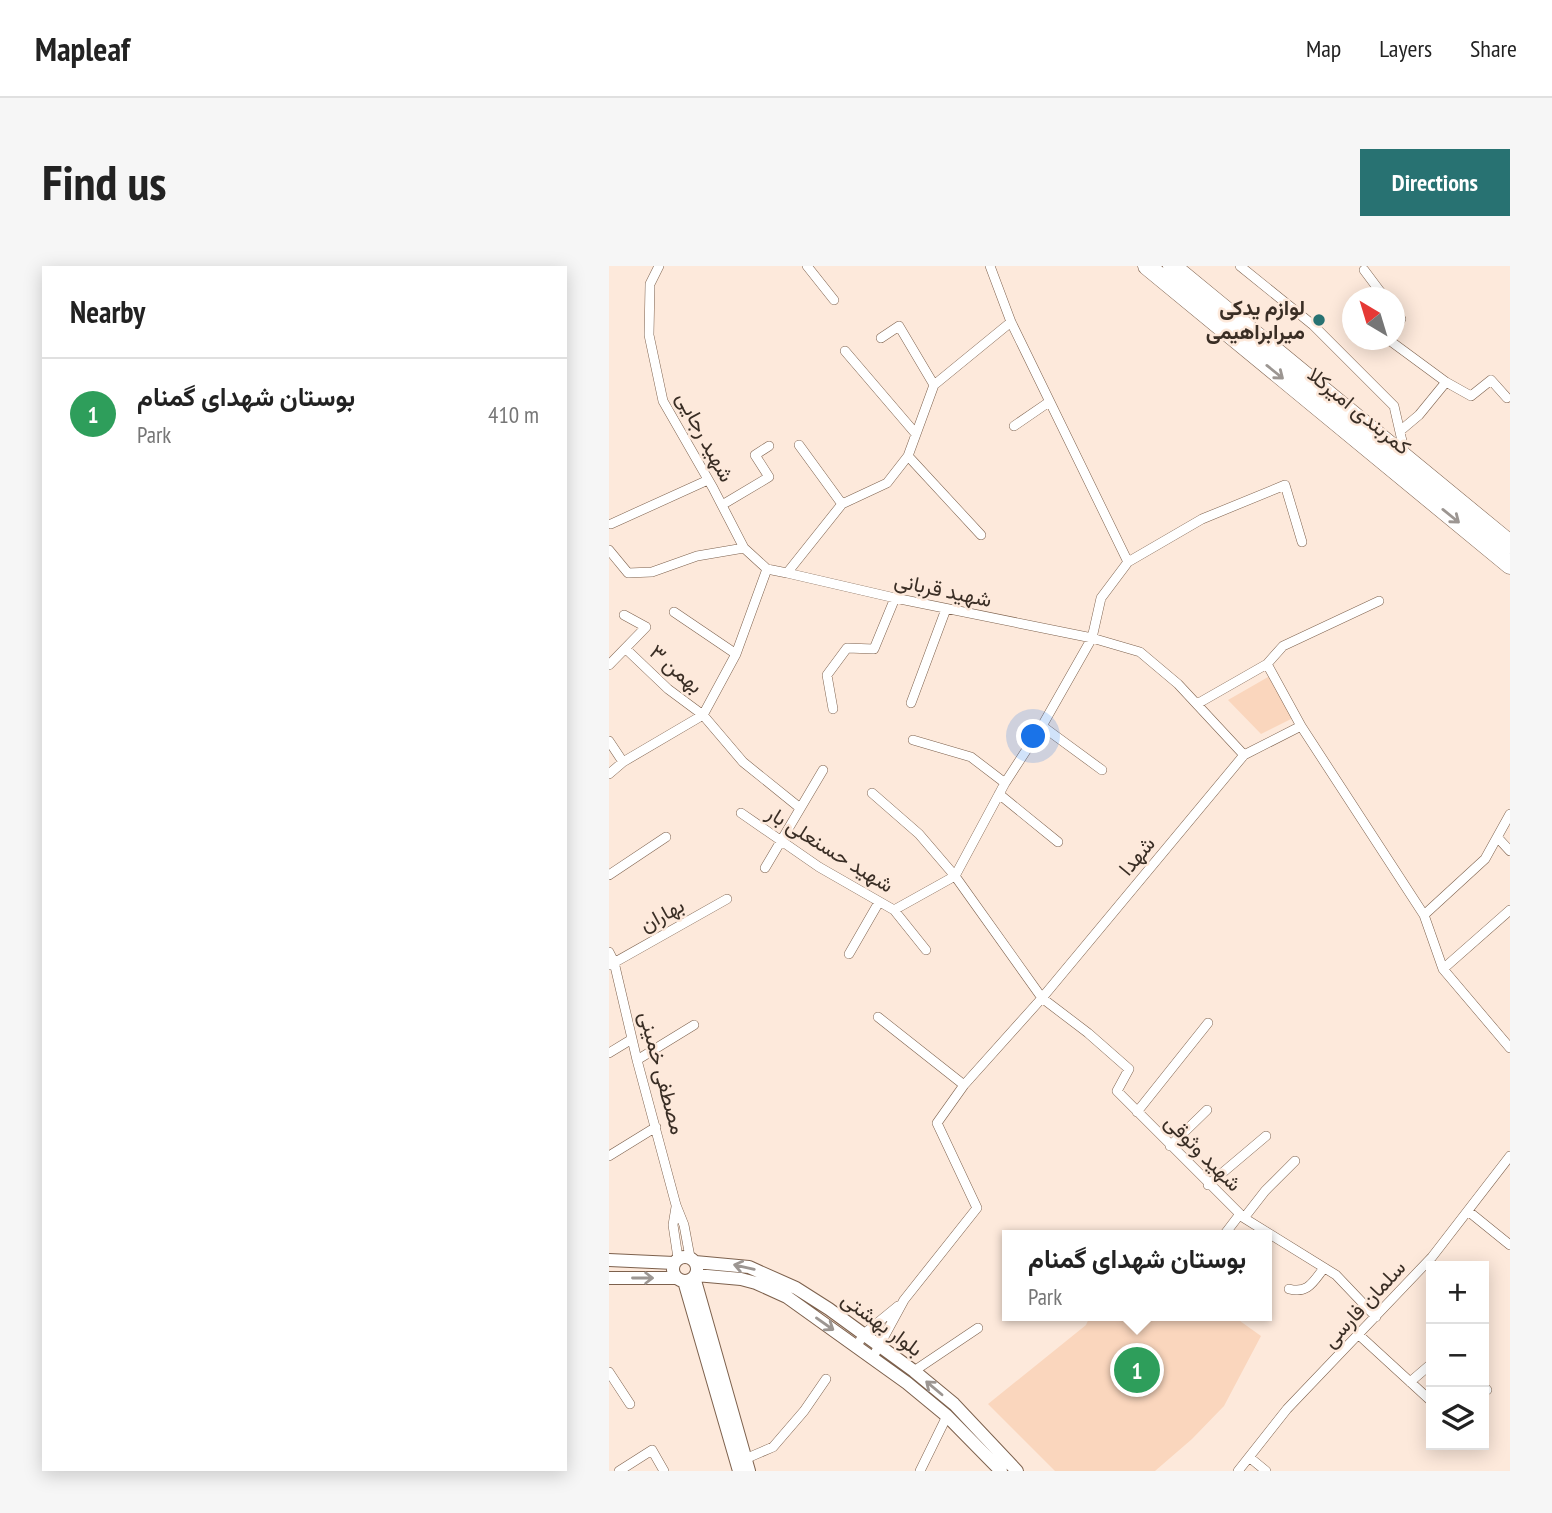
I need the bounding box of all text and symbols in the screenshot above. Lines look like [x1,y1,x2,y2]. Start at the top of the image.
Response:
text: Mapleaf [35,27,130,70]
text: Map [1306,33,1341,64]
text: Layers [1379,33,1432,64]
text: Share [1470,33,1517,64]
button: Directions [1360,149,1510,216]
text: Find us [42,150,166,214]
north arrow [1342,287,1405,350]
text: Nearby [70,292,145,331]
place label: لوازم یدکی میرابراهیمی [1206,294,1305,345]
marker: لوازم یدکی میرابراهیمی [1311,312,1327,328]
street label: کمربندی امیرکلا [1302,361,1416,460]
one-way arrow [1266,364,1284,379]
text: بوستان شهدای گمنام [137,380,355,413]
street label: شهید رجایی [670,387,740,487]
text: 1 [88,400,99,429]
text: 410 m [488,400,539,429]
text: Park [137,420,171,449]
one-way arrow [1441,509,1459,524]
street label: شهید قربانی [892,566,994,613]
street label: بهمن ۳ [644,638,709,699]
your location [1016,719,1050,753]
street label: شهید حسنعلی بار [761,798,899,898]
street label: شهدا [1112,831,1161,881]
street label: بهاران [635,891,689,938]
street label: مصطفی خمینی [633,1008,692,1137]
street label: شهید وثوقی [1159,1108,1248,1197]
popup [1002,1230,1272,1321]
text: بوستان شهدای گمنام [1028,1242,1246,1275]
street label: سلمان فارسی [1316,1254,1411,1353]
one-way arrow [733,1259,756,1273]
map controls [1426,1261,1489,1450]
button: + [1426,1261,1489,1324]
one-way arrow [631,1271,654,1285]
text: Park [1028,1282,1062,1311]
street label: بلوار بهشتی [836,1285,928,1362]
one-way arrow [815,1317,835,1331]
button: − [1426,1324,1489,1387]
pin: 1 [1114,1344,1160,1396]
one-way arrow [926,1380,944,1396]
button: layers [1426,1387,1489,1450]

